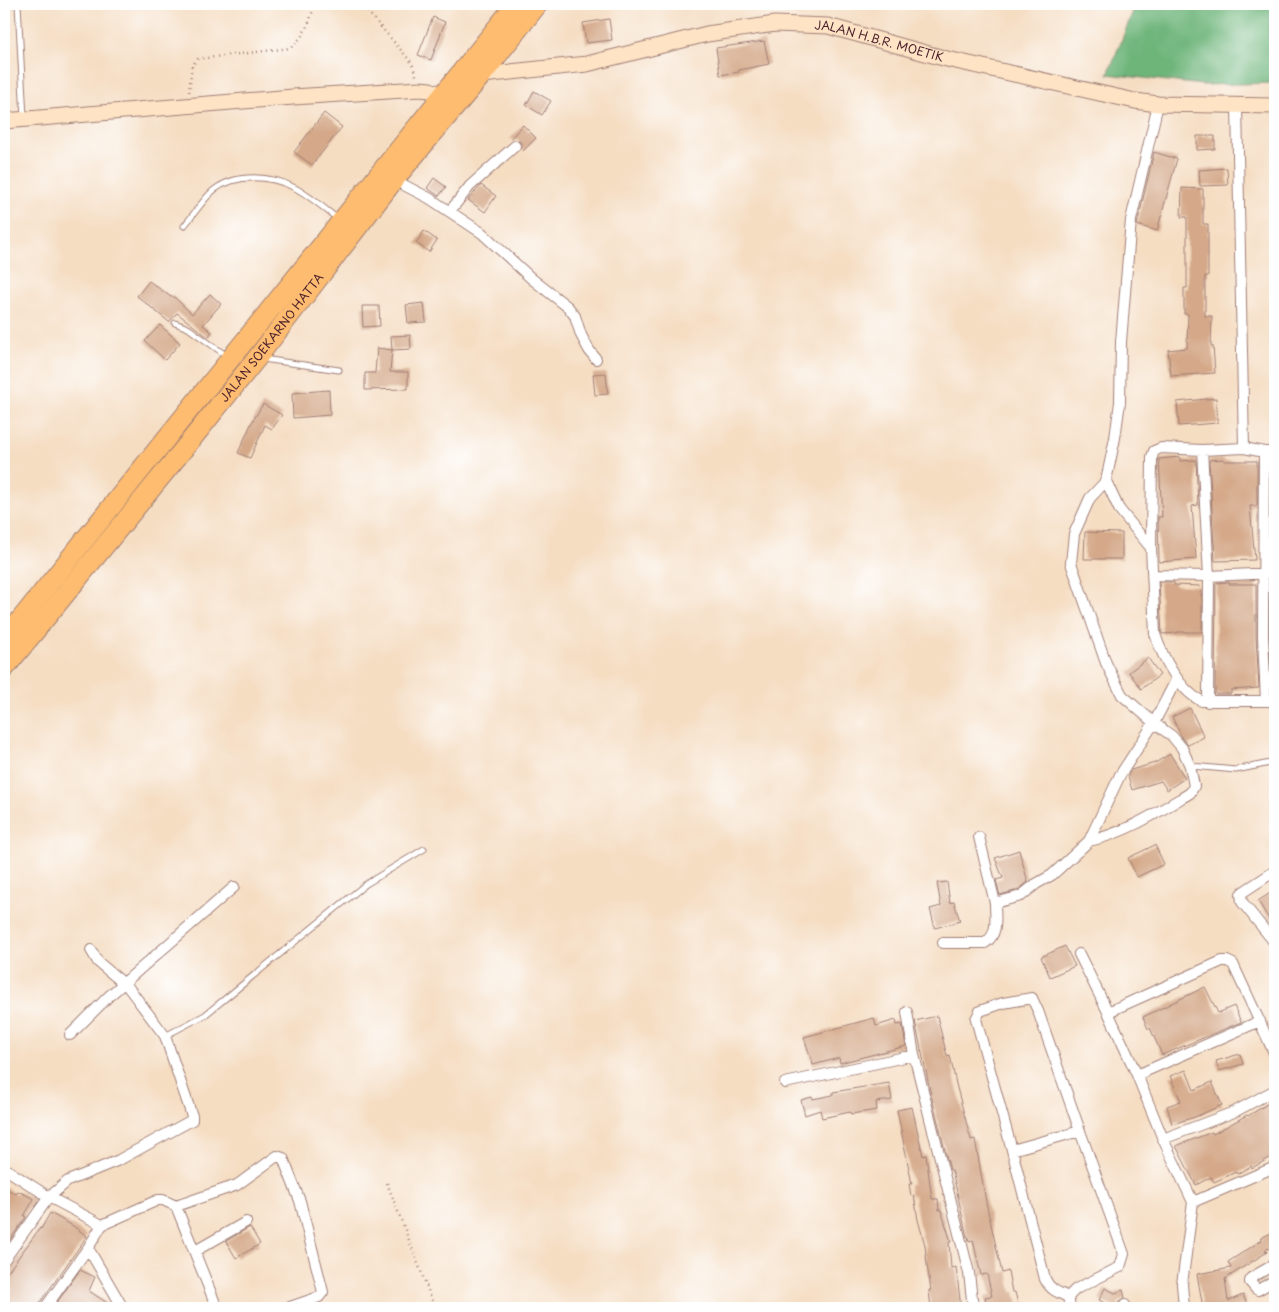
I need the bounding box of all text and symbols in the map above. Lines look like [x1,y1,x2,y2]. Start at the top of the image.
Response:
street label: JALAN H.B.R. MOETIK [814,15,946,66]
street label: JALAN SOEKARNO HATTA [215,269,327,406]

